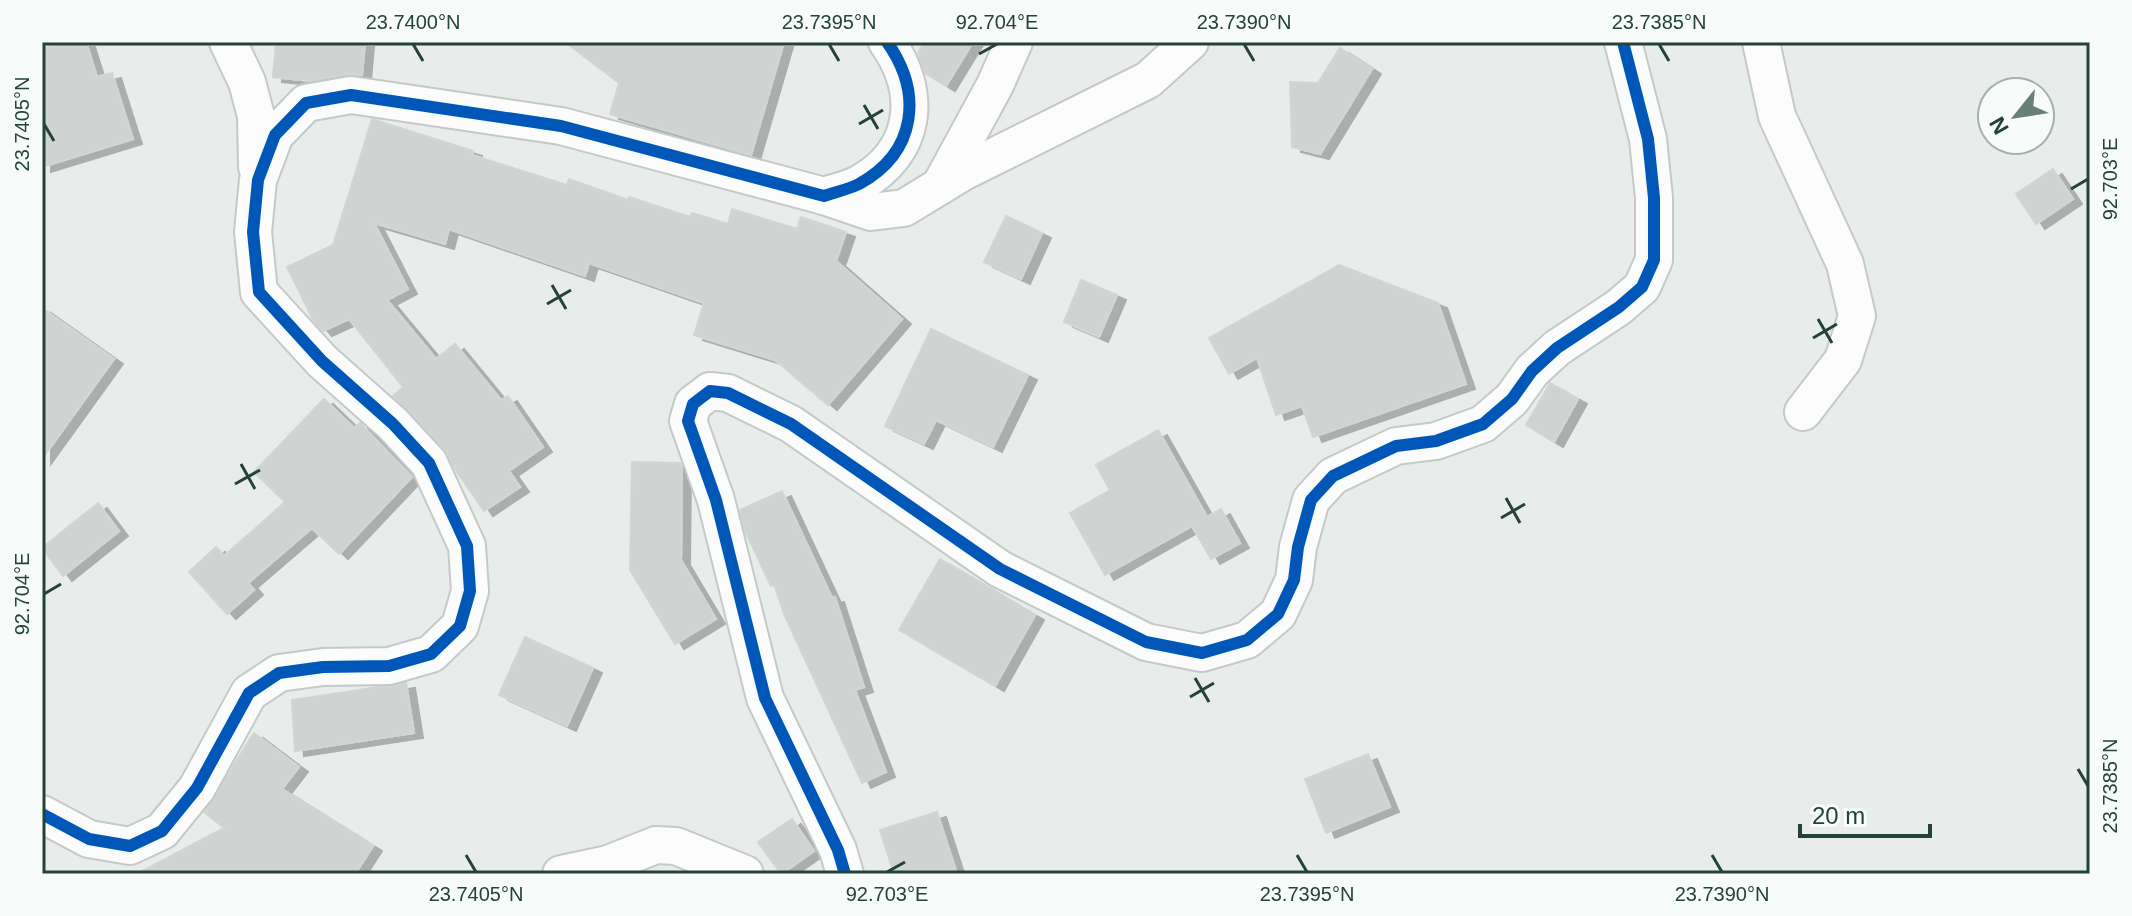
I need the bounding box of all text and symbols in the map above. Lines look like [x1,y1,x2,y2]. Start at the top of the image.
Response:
text: 23.7400°N [366,11,460,33]
text: 23.7395°N [782,11,876,33]
text: 92.704°E [956,11,1038,33]
text: 23.7390°N [1197,11,1291,33]
text: 23.7385°N [1612,11,1706,33]
north arrow [1976,76,2056,156]
text: 23.7405°N [11,77,33,171]
text: N [1984,113,2014,139]
text: 92.703°E [2099,138,2121,220]
text: 92.704°E [11,553,33,635]
text: 23.7385°N [2099,739,2121,833]
scale bar [1800,788,1930,838]
text: 20 m [1812,802,1865,829]
text: 23.7405°N [429,883,523,905]
text: 92.703°E [846,883,928,905]
text: 23.7395°N [1260,883,1354,905]
text: 23.7390°N [1675,883,1769,905]

